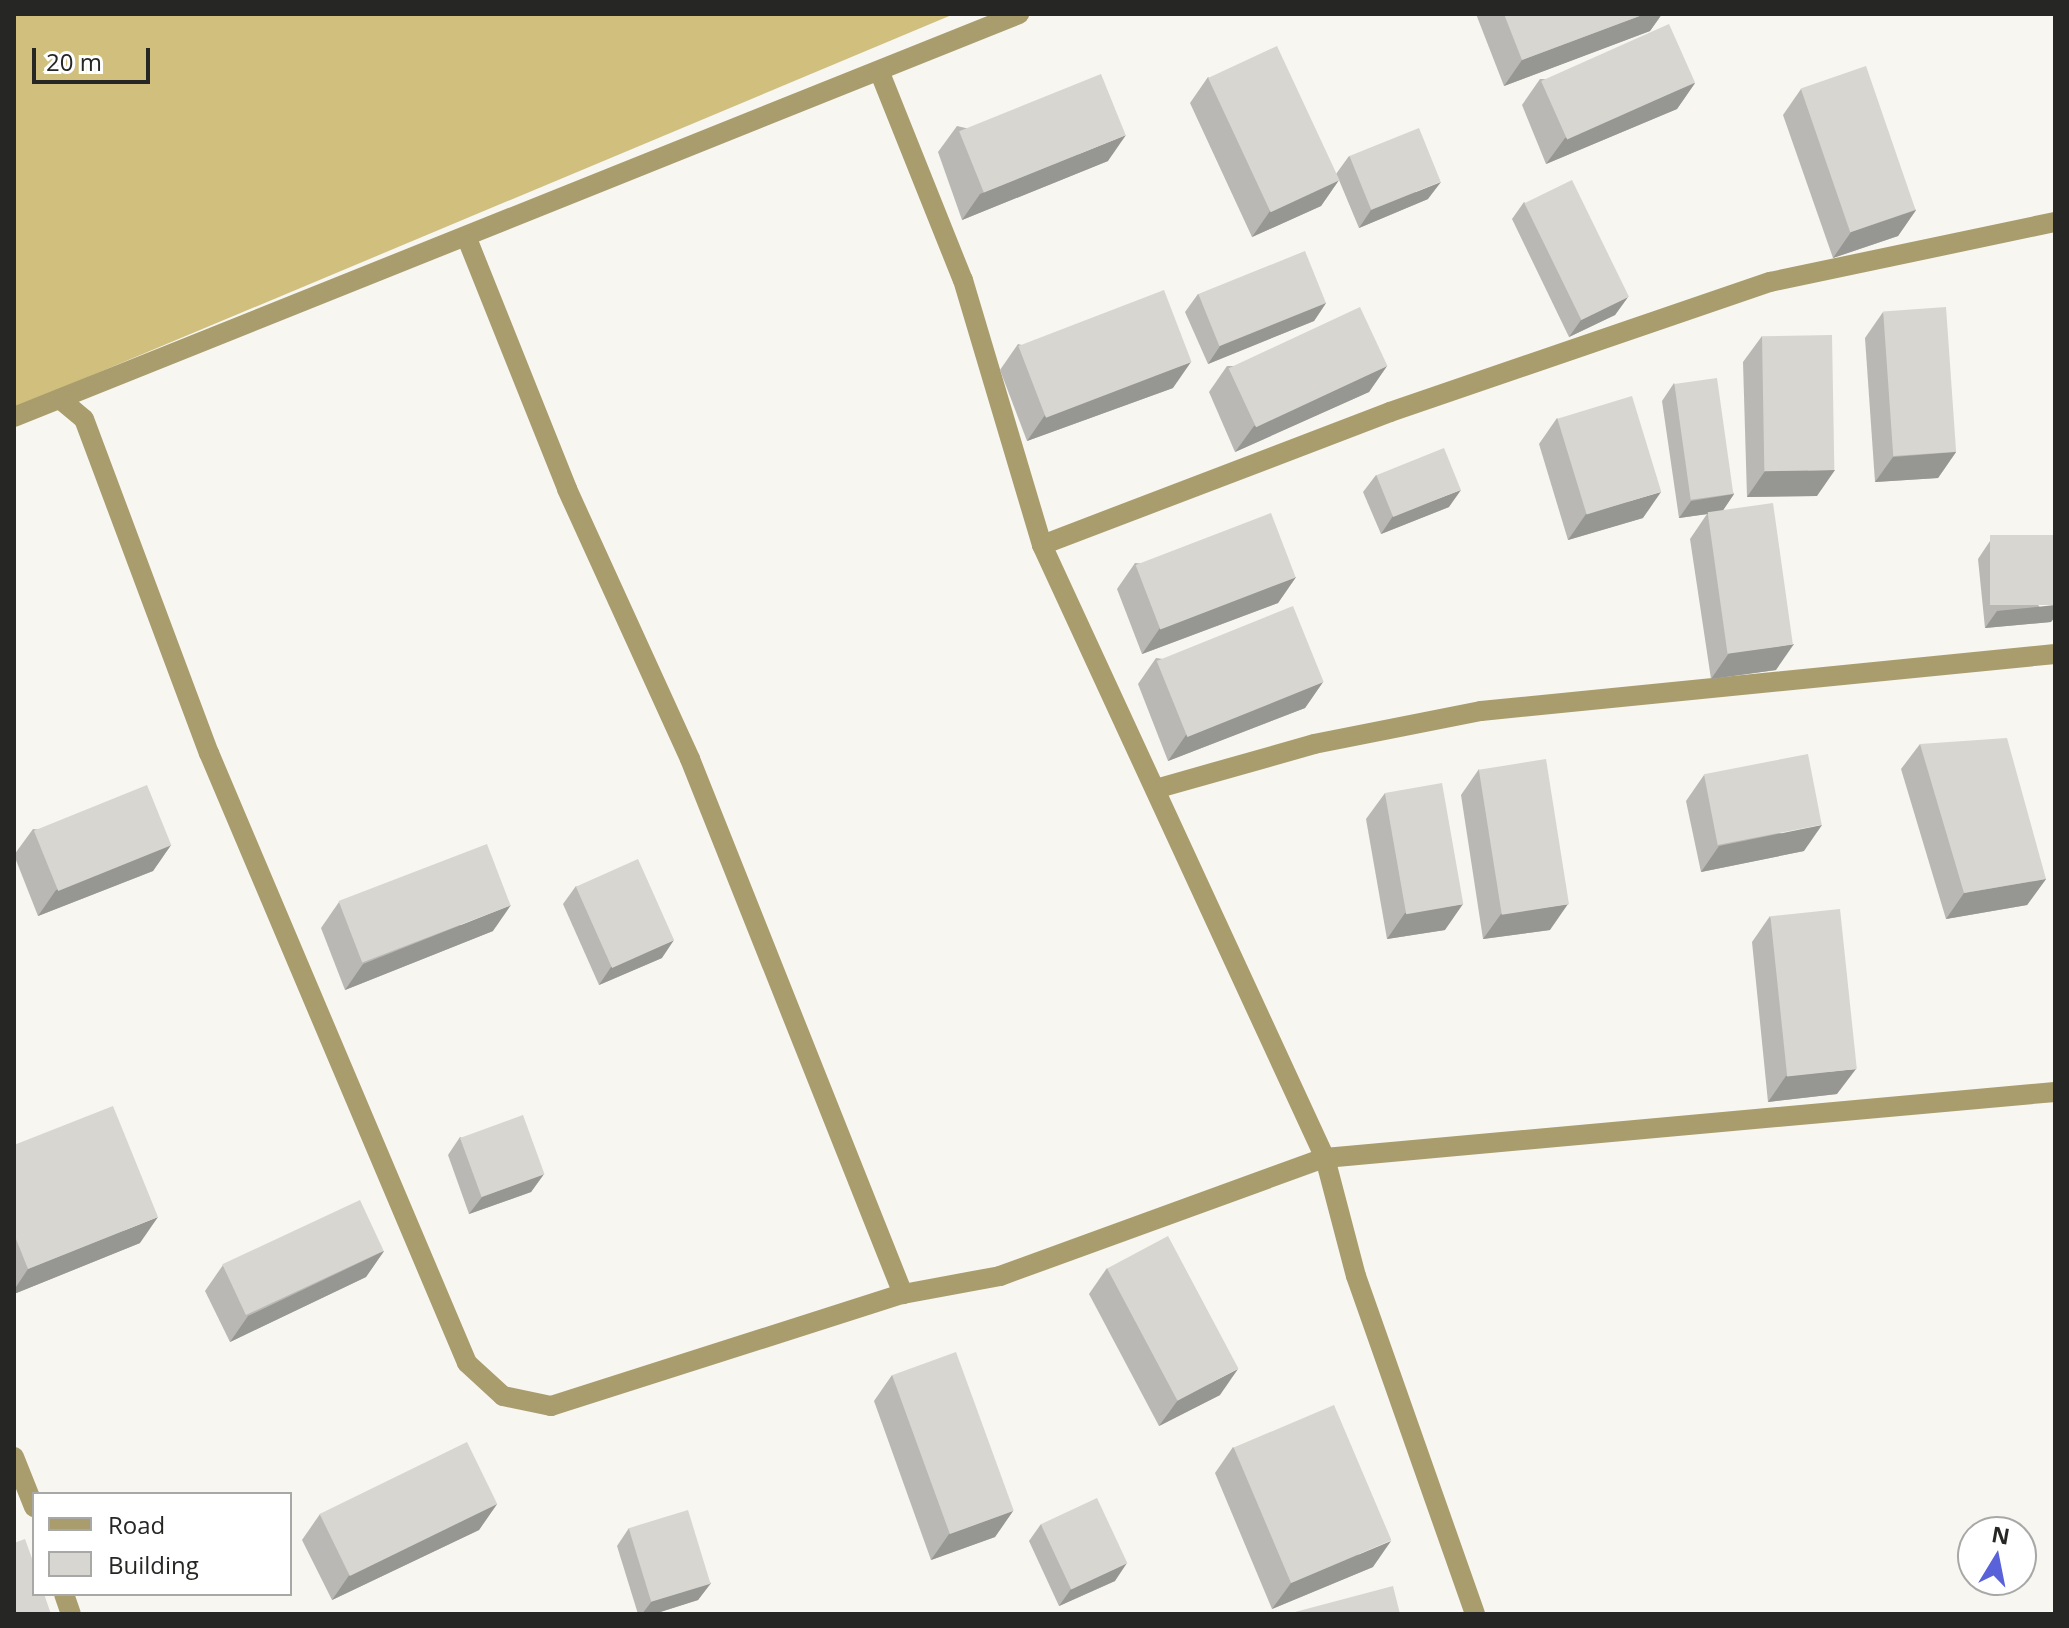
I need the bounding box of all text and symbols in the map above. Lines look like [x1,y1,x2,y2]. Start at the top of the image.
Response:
scale bar [36,32,154,82]
text: 20 m [46,45,102,78]
legend [32,1492,292,1596]
text: Road [108,1508,165,1541]
north arrow [1957,1516,2037,1596]
text: N [1989,1518,2012,1551]
text: Building [108,1548,199,1581]

